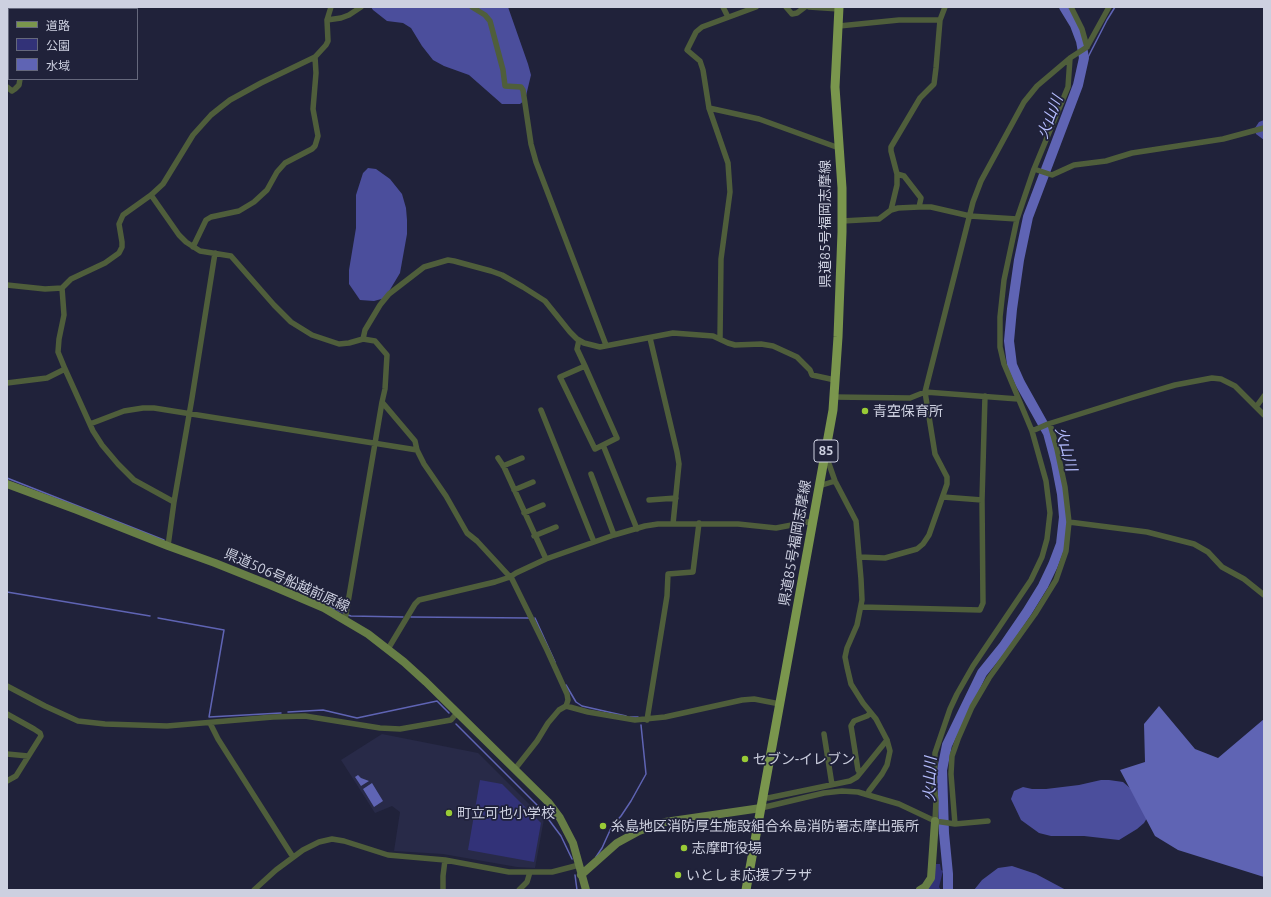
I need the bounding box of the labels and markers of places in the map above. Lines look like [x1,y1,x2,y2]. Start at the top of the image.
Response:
place label: 青空保育所 [873,403,943,419]
marker: 青空保育所 [860,406,870,416]
place label: セブン-イレブン [753,751,855,767]
marker: セブン-イレブン [740,754,750,764]
place label: 町立可也小学校 [457,805,555,821]
marker: 町立可也小学校 [444,808,454,818]
place label: 糸島地区消防厚生施設組合糸島消防署志摩出張所 [611,818,919,834]
marker: 糸島地区消防厚生施設組合糸島消防署志摩出張所 [598,821,608,831]
place label: 志摩町役場 [692,840,762,856]
marker: 志摩町役場 [679,843,689,853]
place label: いとしま応援プラザ [686,867,812,883]
marker: いとしま応援プラザ [673,870,683,880]

